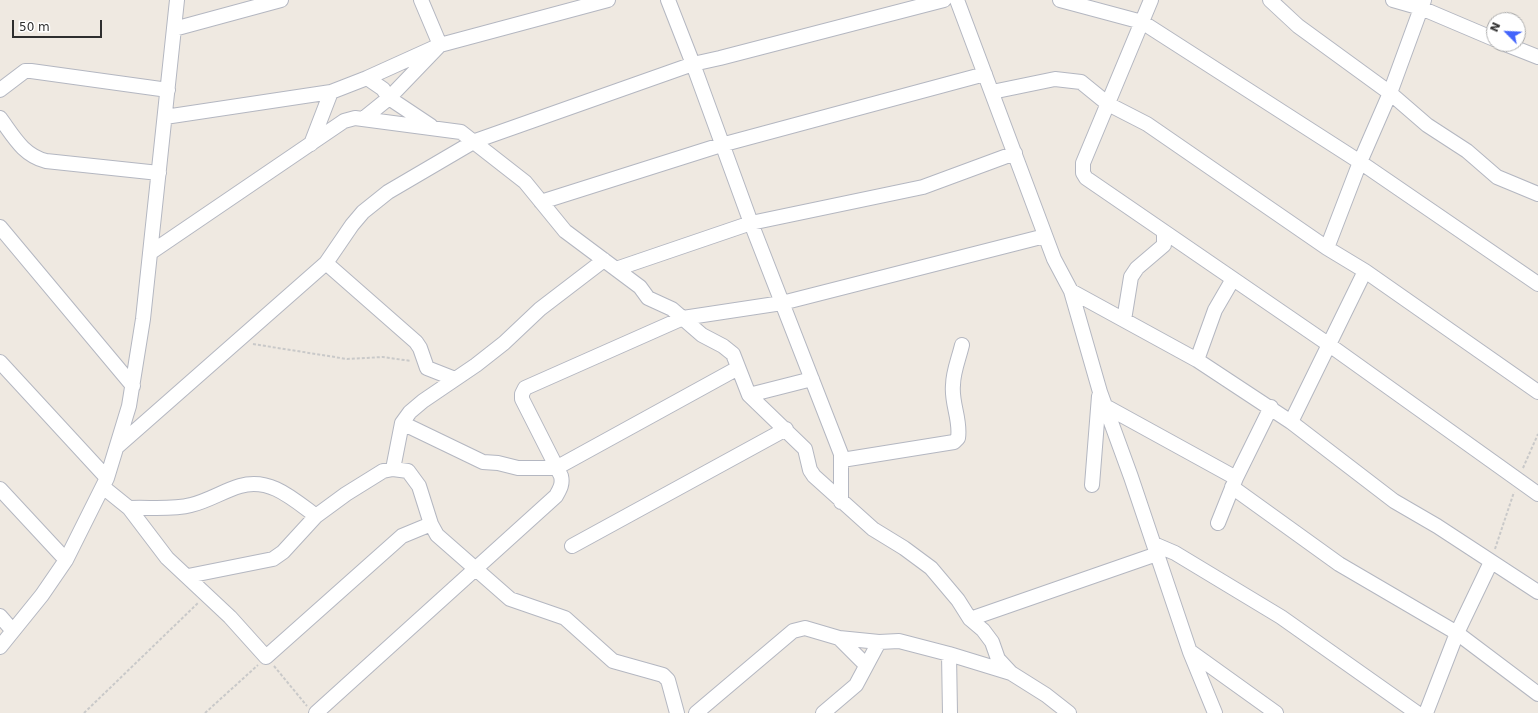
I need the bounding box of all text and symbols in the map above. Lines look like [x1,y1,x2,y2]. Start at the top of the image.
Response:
scale bar [14,12,104,38]
north arrow [1486,12,1526,52]
text: 50 m [19,20,50,34]
text: N [1488,20,1503,34]

